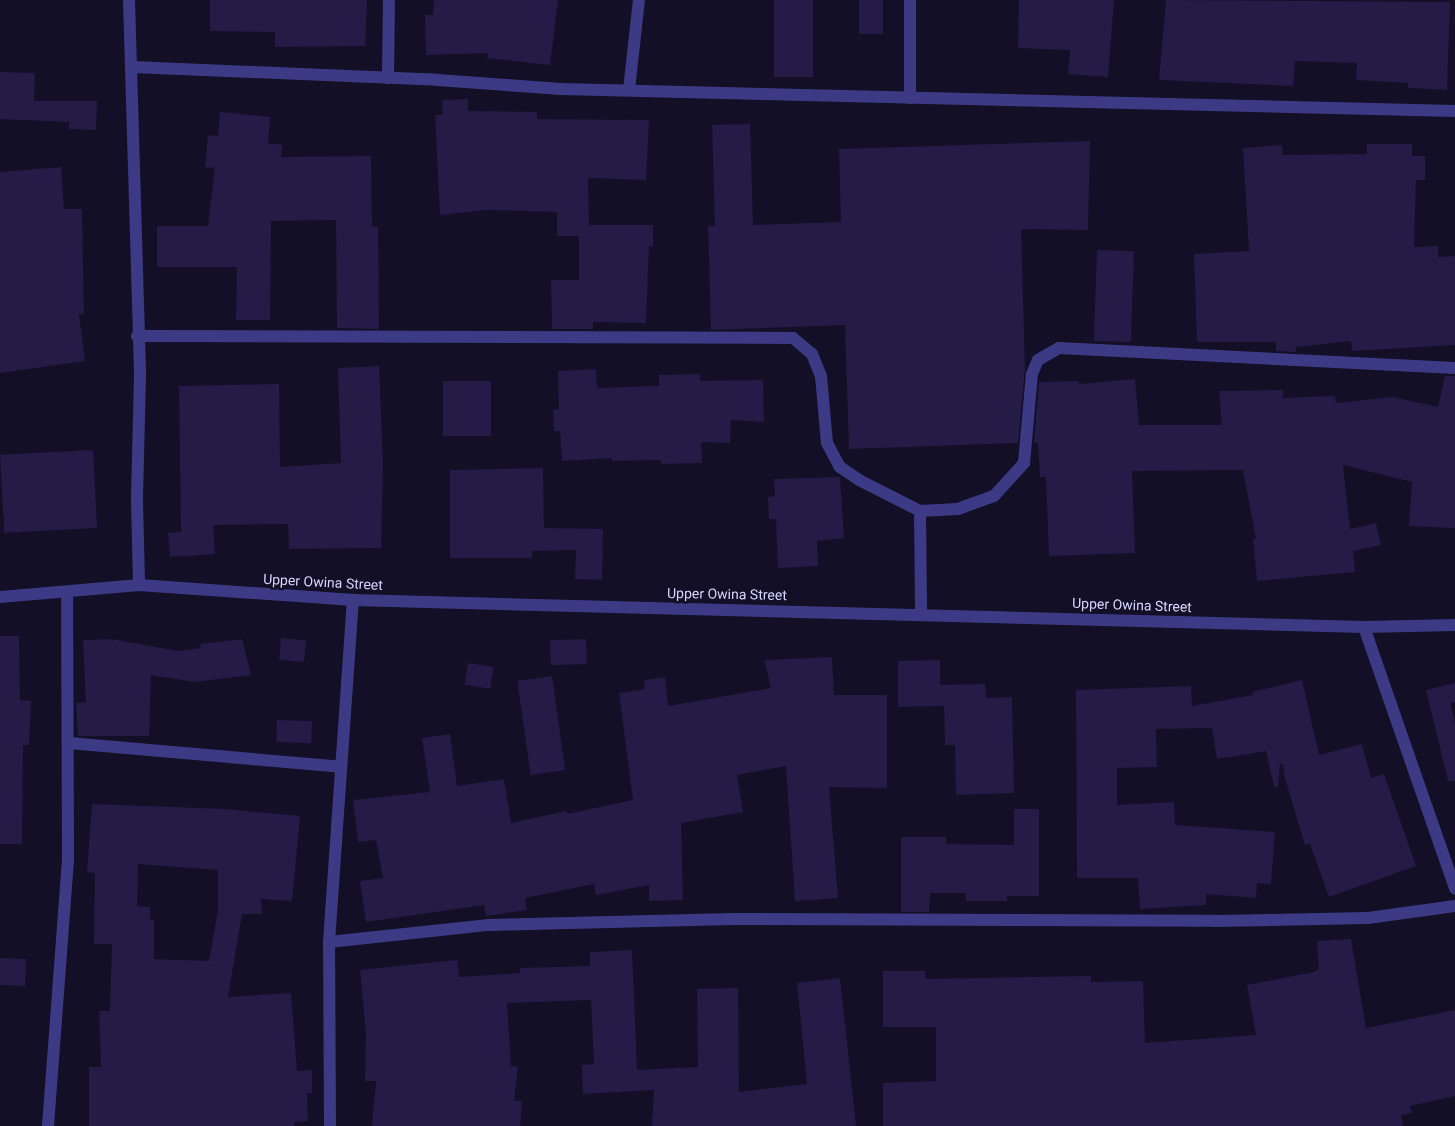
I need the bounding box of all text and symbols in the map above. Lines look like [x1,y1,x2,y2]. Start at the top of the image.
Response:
street label: Upper Owina Street [263,570,383,594]
street label: Upper Owina Street [667,585,787,603]
street label: Upper Owina Street [1072,595,1192,615]

